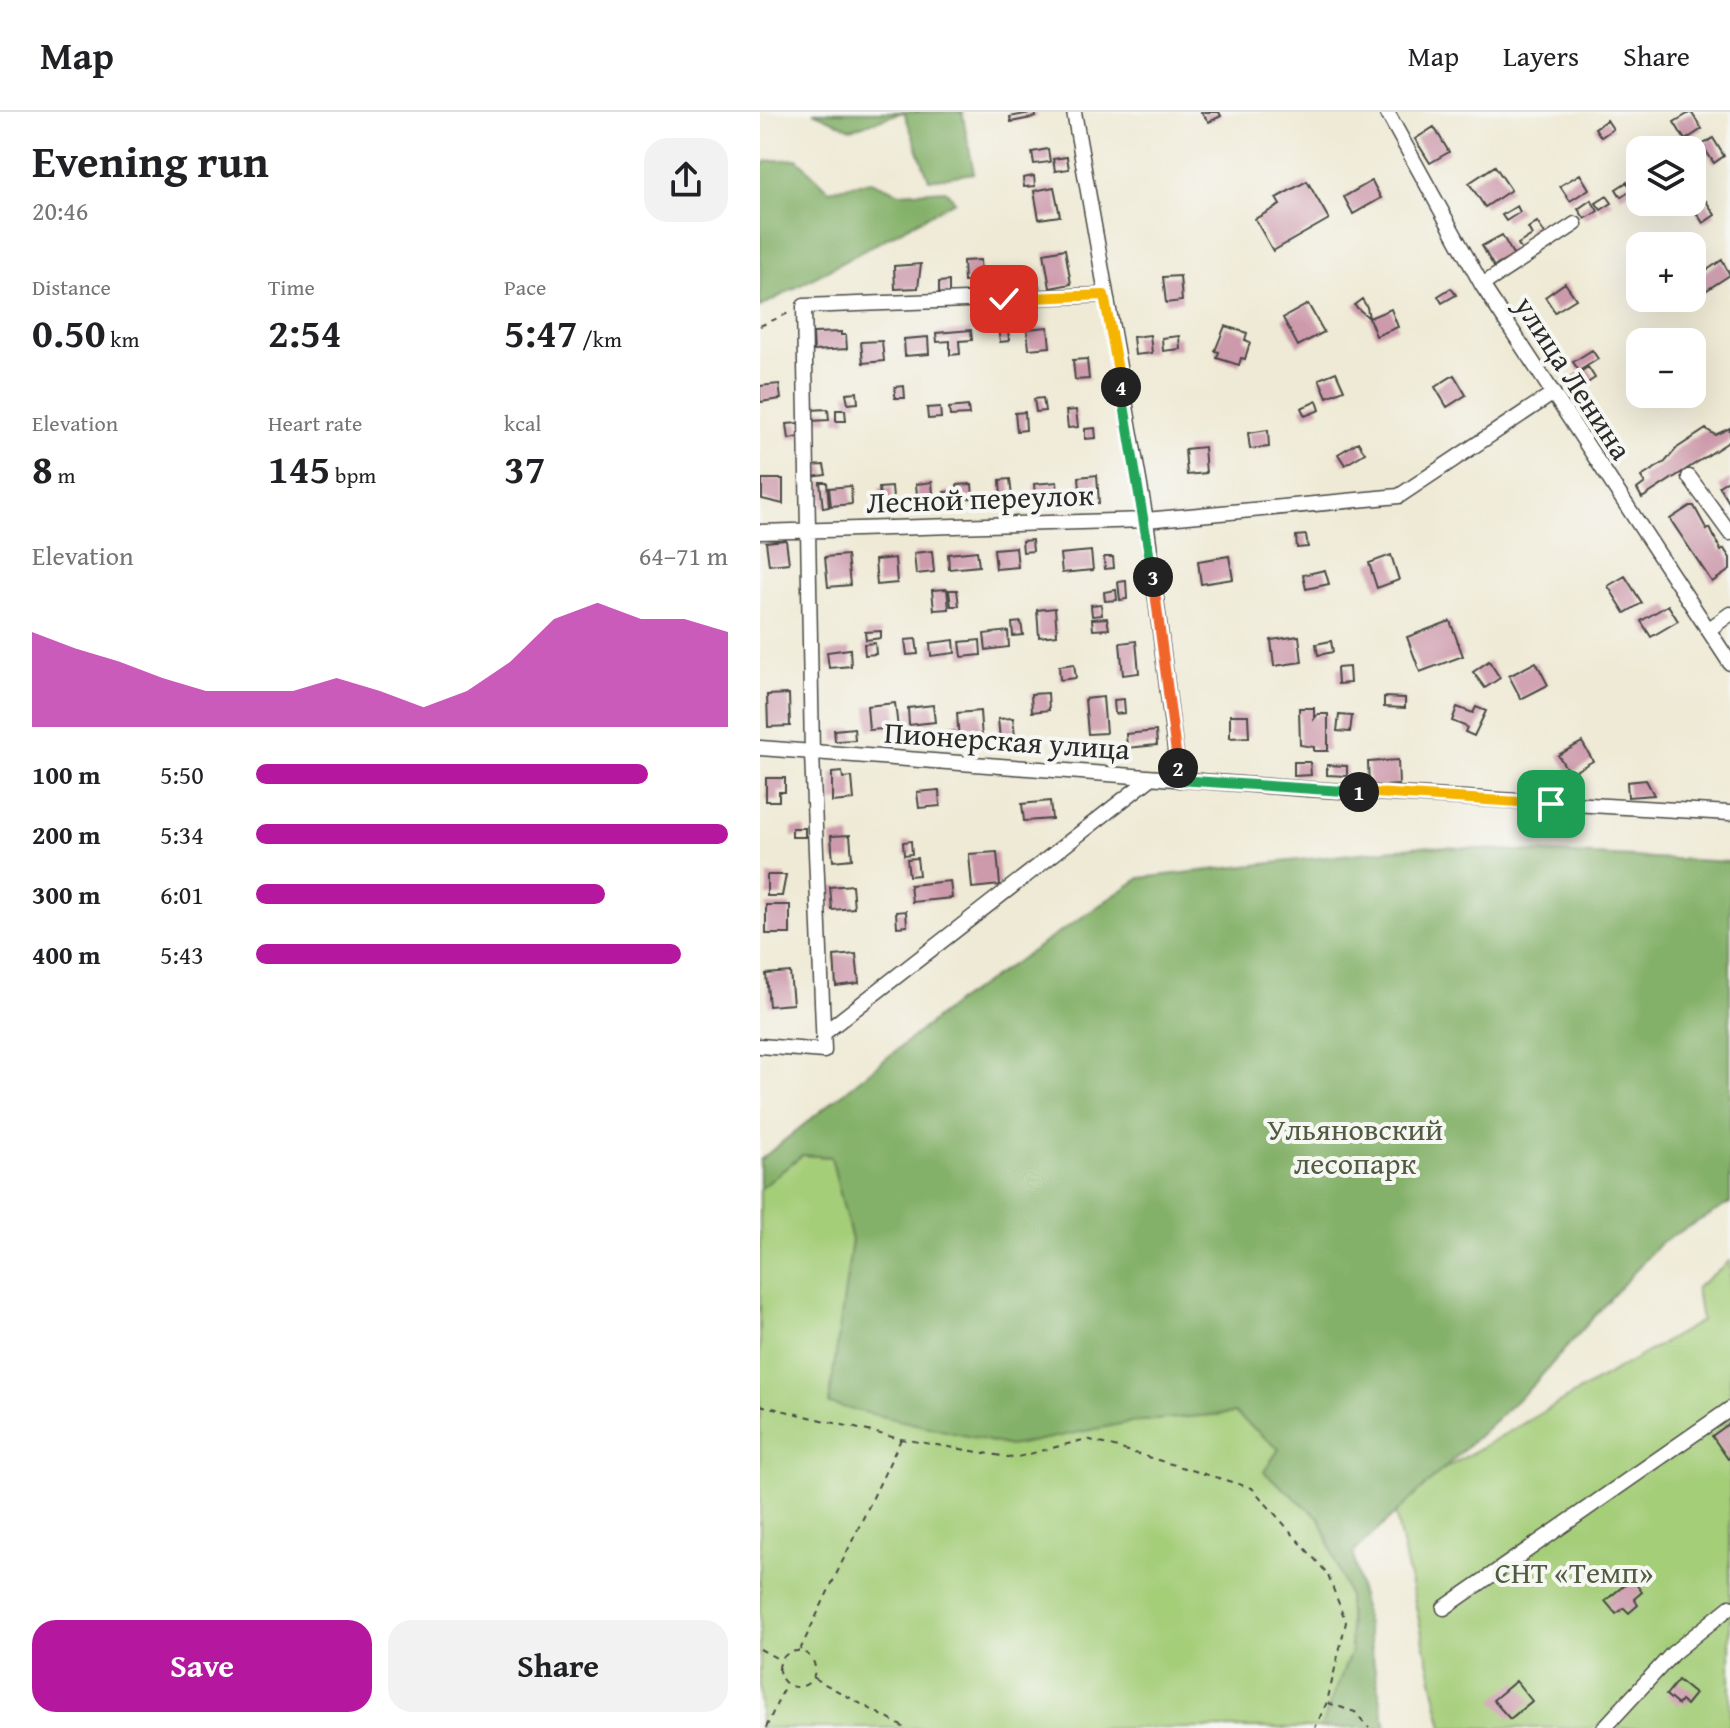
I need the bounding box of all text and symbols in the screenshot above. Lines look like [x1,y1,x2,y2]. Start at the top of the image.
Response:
text: Map [40,27,114,83]
text: Map [1408,35,1459,76]
text: Layers [1503,35,1579,76]
text: Share [1623,35,1690,76]
text: Evening run [32,129,269,193]
map controls [1626,136,1706,408]
button: layers [1626,136,1706,216]
button: share [644,138,728,222]
text: 20:46 [32,191,88,230]
button: + [1626,232,1706,312]
pin [970,265,1038,333]
text: Distance [32,271,111,303]
text: Time [268,271,315,303]
text: Pace [504,271,546,303]
icon: check [982,277,1026,321]
street label: улица Ленина [1504,286,1644,469]
text: 0.50 [32,303,105,362]
text: 2:54 [268,303,341,362]
text: 5:47 [504,303,577,362]
text: km [105,323,139,355]
text: /km [577,323,622,355]
button: − [1626,328,1706,408]
pin: 4 [1101,367,1141,407]
text: 4 [1115,371,1127,403]
text: Elevation [32,407,118,439]
text: Heart rate [268,407,362,439]
text: kcal [504,407,542,439]
text: 8 [32,439,53,498]
text: 145 [268,439,330,498]
text: 37 [504,439,545,498]
text: m [53,459,76,491]
text: bpm [330,459,376,491]
street label: Лесной переулок [865,472,1095,524]
text: Elevation [32,536,134,575]
text: 64–71 m [639,536,728,575]
pin: 3 [1133,557,1173,597]
text: 3 [1147,561,1159,593]
street label: Пионерская улица [883,709,1132,771]
pin: 2 [1158,748,1198,788]
text: 2 [1172,752,1184,784]
text: 100 m [32,755,100,794]
text: 5:50 [160,755,204,794]
pin [1517,770,1585,838]
pin: 1 [1339,772,1379,812]
text: 1 [1353,776,1365,808]
icon: arrive [1529,782,1573,826]
text: 200 m [32,815,100,854]
text: 5:34 [160,815,204,854]
text: 300 m [32,875,100,914]
text: 6:01 [160,875,204,914]
text: 400 m [32,935,100,974]
text: 5:43 [160,935,204,974]
park label: Ульяновский лесопарк [1267,1107,1443,1185]
park label: СНТ «Темп» [1495,1550,1653,1594]
button: Save [32,1620,372,1712]
button: Share [388,1620,728,1712]

